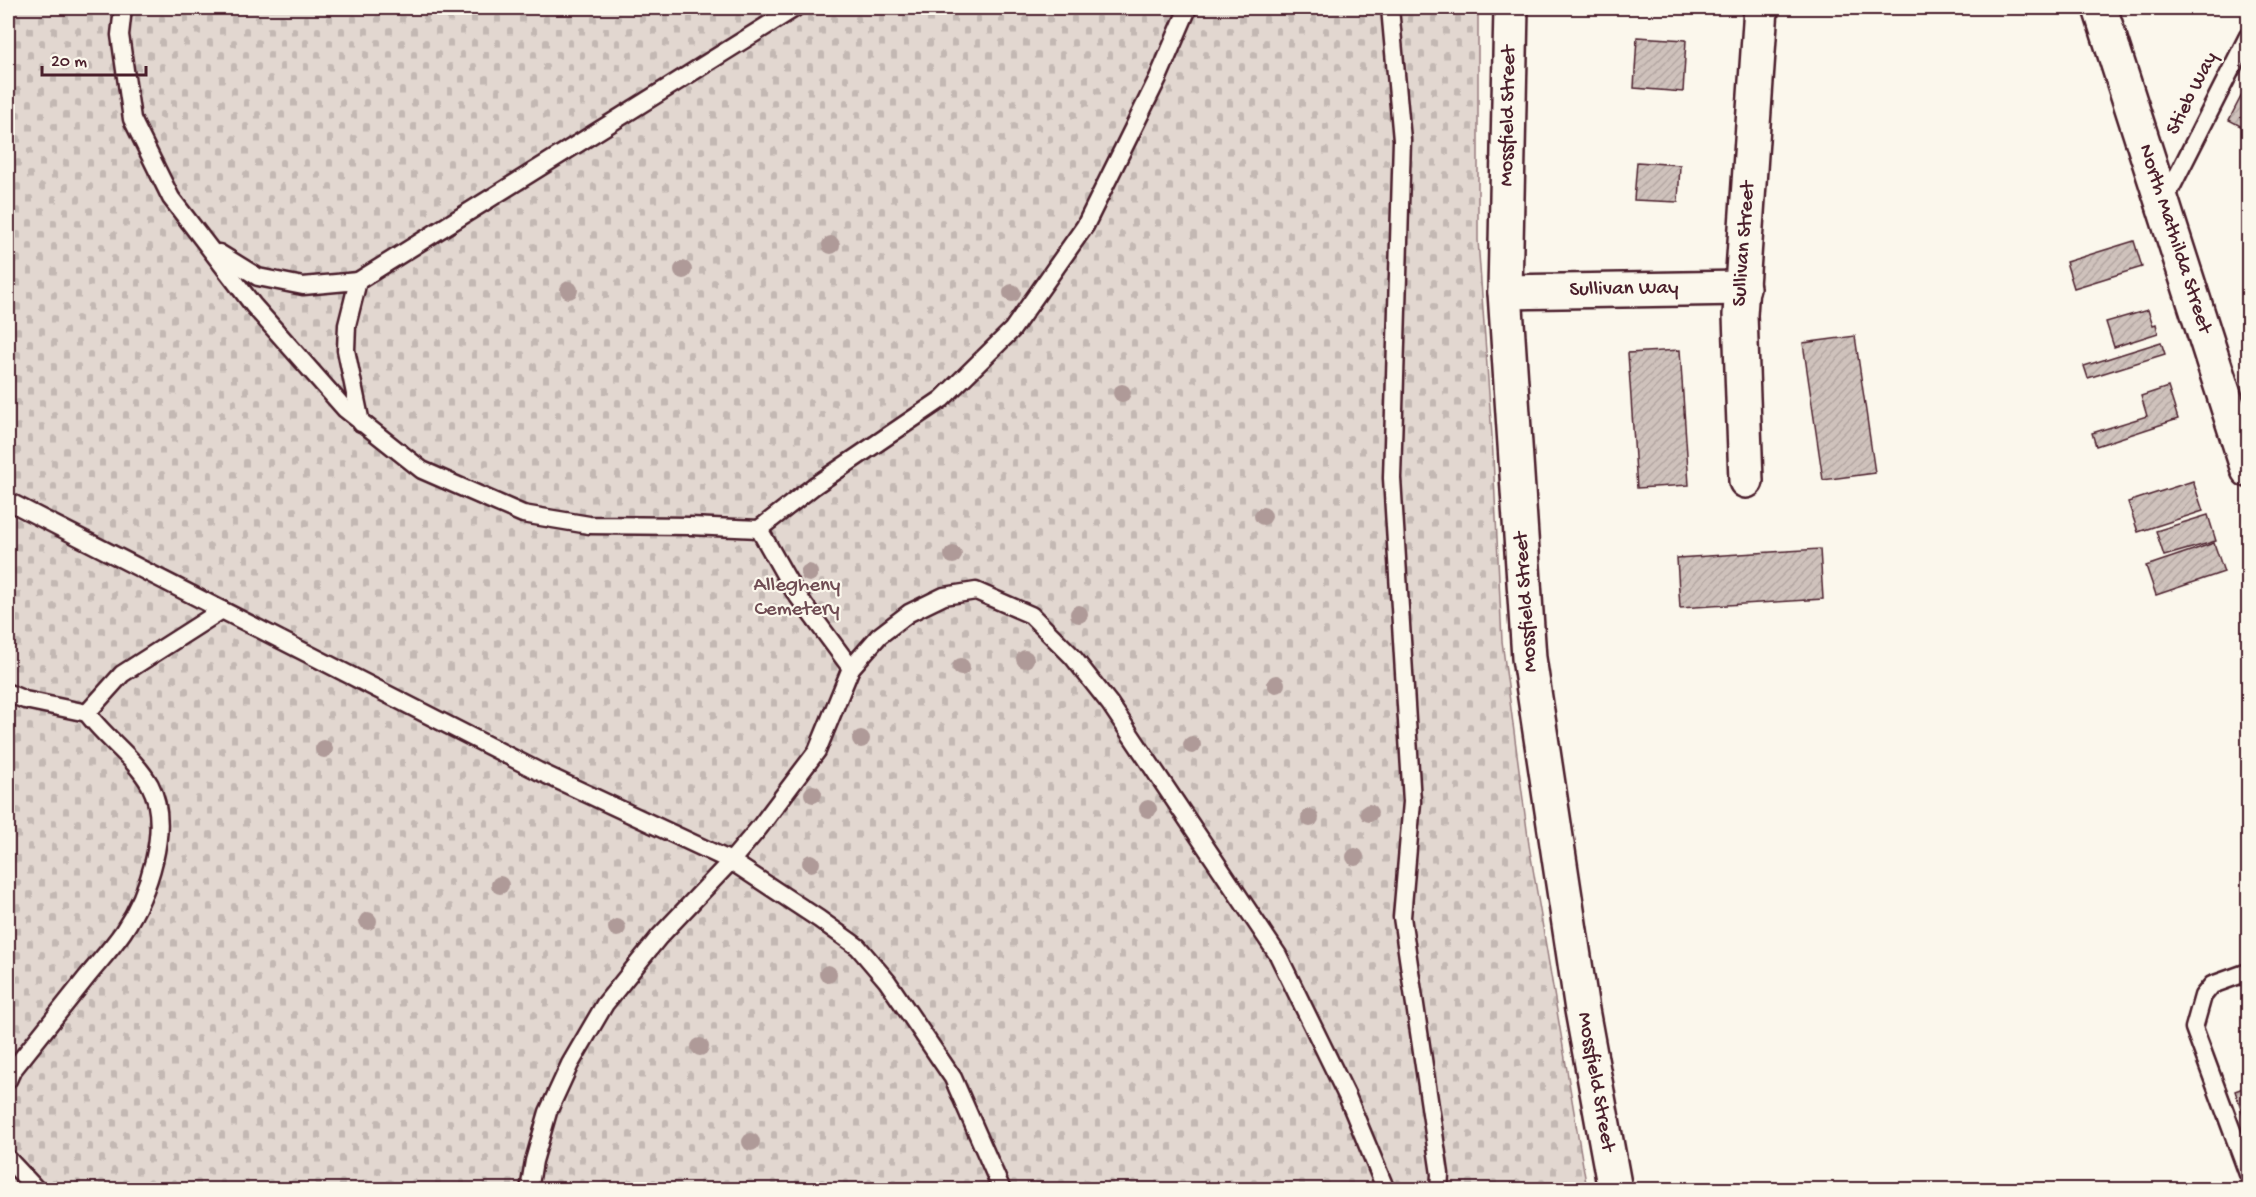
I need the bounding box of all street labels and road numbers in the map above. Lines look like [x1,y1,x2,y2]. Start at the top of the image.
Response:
street label: Mossfield Street [1495,43,1523,187]
street label: Stieb Way [2162,48,2224,140]
street label: North Mathilda Street [2132,141,2217,339]
street label: Sullivan Street [1728,178,1762,307]
street label: Sullivan Way [1569,277,1679,303]
street label: Mossfield Street [1509,529,1544,673]
street label: Mossfield Street [1570,1011,1620,1156]

